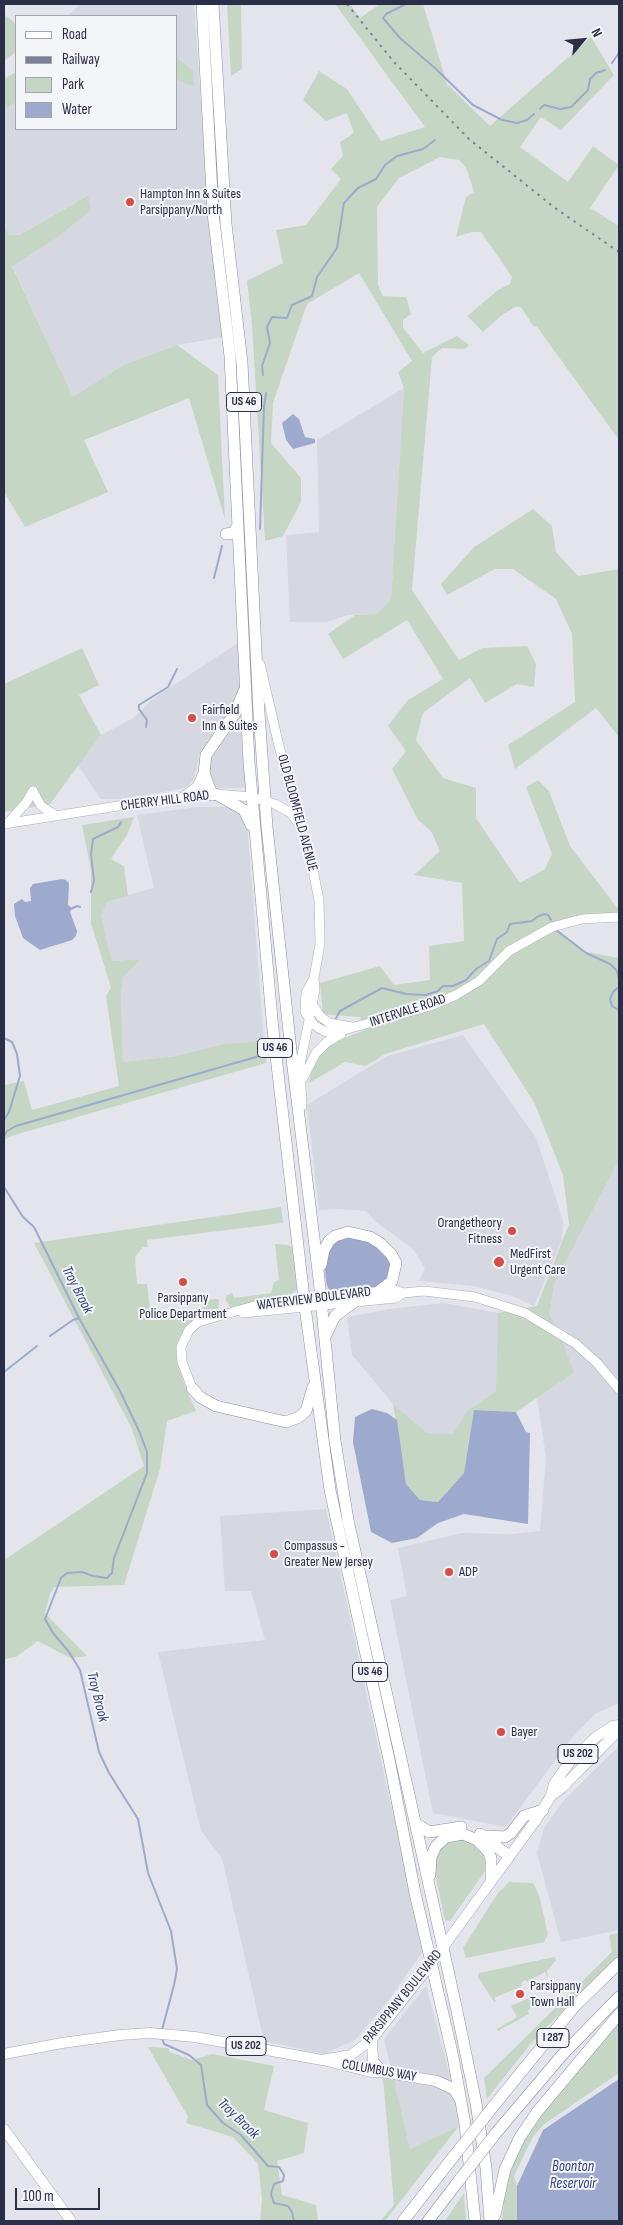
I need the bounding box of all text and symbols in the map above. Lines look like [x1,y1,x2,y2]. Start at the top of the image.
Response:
legend [15,15,178,130]
north arrow [558,15,608,65]
text: Road [62,25,87,44]
text: N [587,25,606,40]
text: Railway [62,50,100,69]
text: Park [62,75,84,94]
text: Water [62,100,92,119]
place label: Hampton Inn & Suites Parsippany/North [140,186,241,218]
marker: Hampton Inn & Suites Parsippany/North [124,196,136,208]
road number: US 46 [226,392,262,412]
place label: Fairfield Inn & Suites [202,702,258,734]
marker: Fairfield Inn & Suites [186,712,198,724]
street label: OLD BLOOMFIELD AVENUE [273,753,321,873]
street label: CHERRY HILL ROAD [120,787,210,815]
street label: INTERVALE ROAD [368,991,448,1031]
road number: US 46 [258,1038,292,1058]
place label: Orangetheory Fitness [438,1215,502,1248]
marker: Orangetheory Fitness [506,1225,518,1237]
place label: MedFirst Urgent Care [510,1246,566,1278]
marker: MedFirst Urgent Care [492,1255,506,1269]
water label: Troy Brook [57,1263,97,1317]
marker: Parsippany Police Department [177,1276,189,1288]
street label: WATERVIEW BOULEVARD [256,1284,372,1314]
place label: Parsippany Police Department [139,1290,227,1322]
place label: Compassus - Greater New Jersey [284,1538,373,1570]
marker: Compassus - Greater New Jersey [268,1548,280,1560]
place label: ADP [459,1564,478,1580]
marker: ADP [443,1566,455,1578]
road number: US 46 [352,1662,388,1681]
water label: Troy Brook [82,1670,112,1724]
place label: Bayer [511,1724,538,1740]
marker: Bayer [495,1726,507,1738]
road number: US 202 [558,1745,598,1764]
street label: PARSIPPANY BOULEVARD [360,1947,446,2047]
place label: Parsippany Town Hall [530,1978,581,2010]
marker: Parsippany Town Hall [514,1988,526,2000]
road number: I 287 [537,2029,569,2048]
road number: US 202 [226,2036,266,2056]
street label: COLUMBUS WAY [341,2056,417,2086]
water label: Troy Brook [213,2095,263,2143]
water label: Boonton Reservoir [550,2158,596,2193]
scale bar [18,2178,102,2210]
text: 100 m [23,2187,54,2206]

